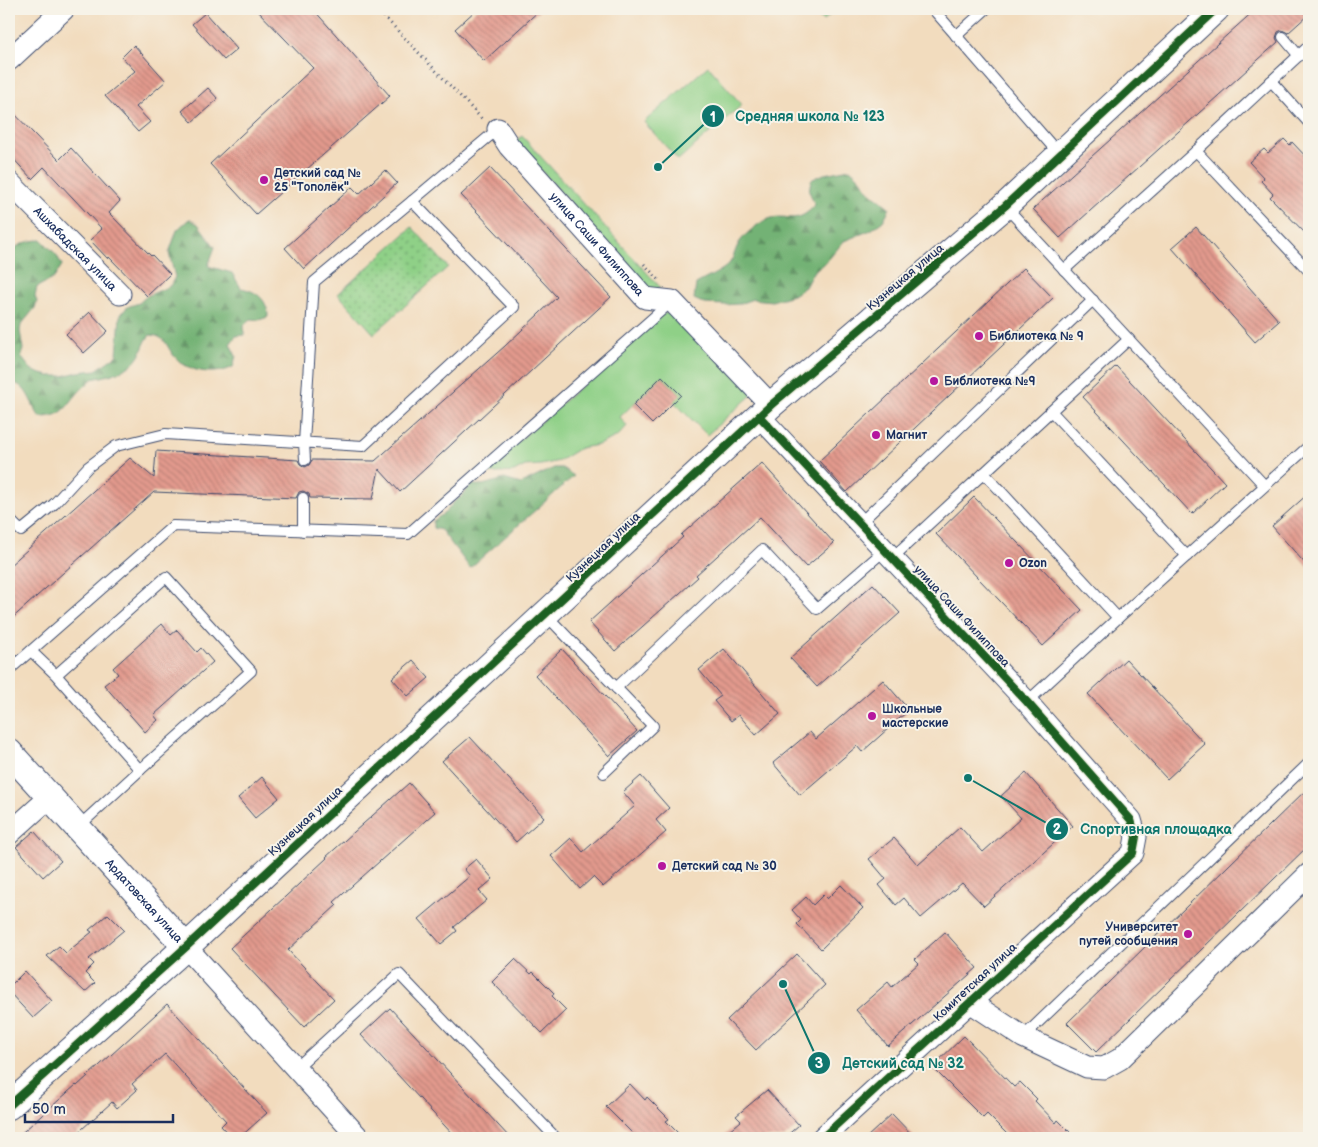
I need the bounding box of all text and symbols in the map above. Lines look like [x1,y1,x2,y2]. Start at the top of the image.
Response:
callout: Средняя школа № 123 [700,102,895,131]
text: 1 [710,108,716,127]
text: Средняя школа № 123 [735,108,885,125]
place label: Детский сад № 25 "Тополёк" [274,166,361,195]
marker: Детский сад № 25 "Тополёк" [258,174,270,186]
street label: улица Саши Филиппова [546,190,647,299]
street label: Ашхабадская улица [29,203,120,294]
street label: Кузнецкая улица [864,241,947,314]
place label: Библиотека № 9 [989,329,1084,344]
marker: Библиотека № 9 [973,330,985,342]
place label: Библиотека №9 [944,374,1036,389]
marker: Библиотека №9 [928,375,940,387]
place label: Магнит [886,428,928,443]
marker: Магнит [870,429,882,441]
street label: Кузнецкая улица [563,509,644,586]
place label: Ozon [1019,556,1047,571]
marker: Ozon [1003,557,1015,569]
street label: улица Саши Филиппова [910,562,1013,670]
place label: Школьные мастерские [882,702,949,731]
marker: Школьные мастерские [866,710,878,722]
street label: Кузнецкая улица [265,783,346,860]
callout: Спортивная площадка [1045,814,1241,843]
text: 2 [1053,820,1062,839]
text: Спортивная площадка [1080,821,1233,838]
street label: Ардатовская улица [101,855,186,946]
place label: Детский сад № 30 [672,859,777,874]
marker: Детский сад № 30 [656,860,668,872]
place label: Университет путей сообщения [1079,920,1178,949]
marker: Университет путей сообщения [1182,928,1194,940]
street label: Комитетская улица [931,940,1020,1025]
callout: Детский сад № 32 [807,1049,974,1078]
text: 3 [815,1054,824,1073]
text: Детский сад № 32 [842,1055,964,1072]
scale bar [25,1092,172,1124]
text: 50 m [32,1100,66,1119]

